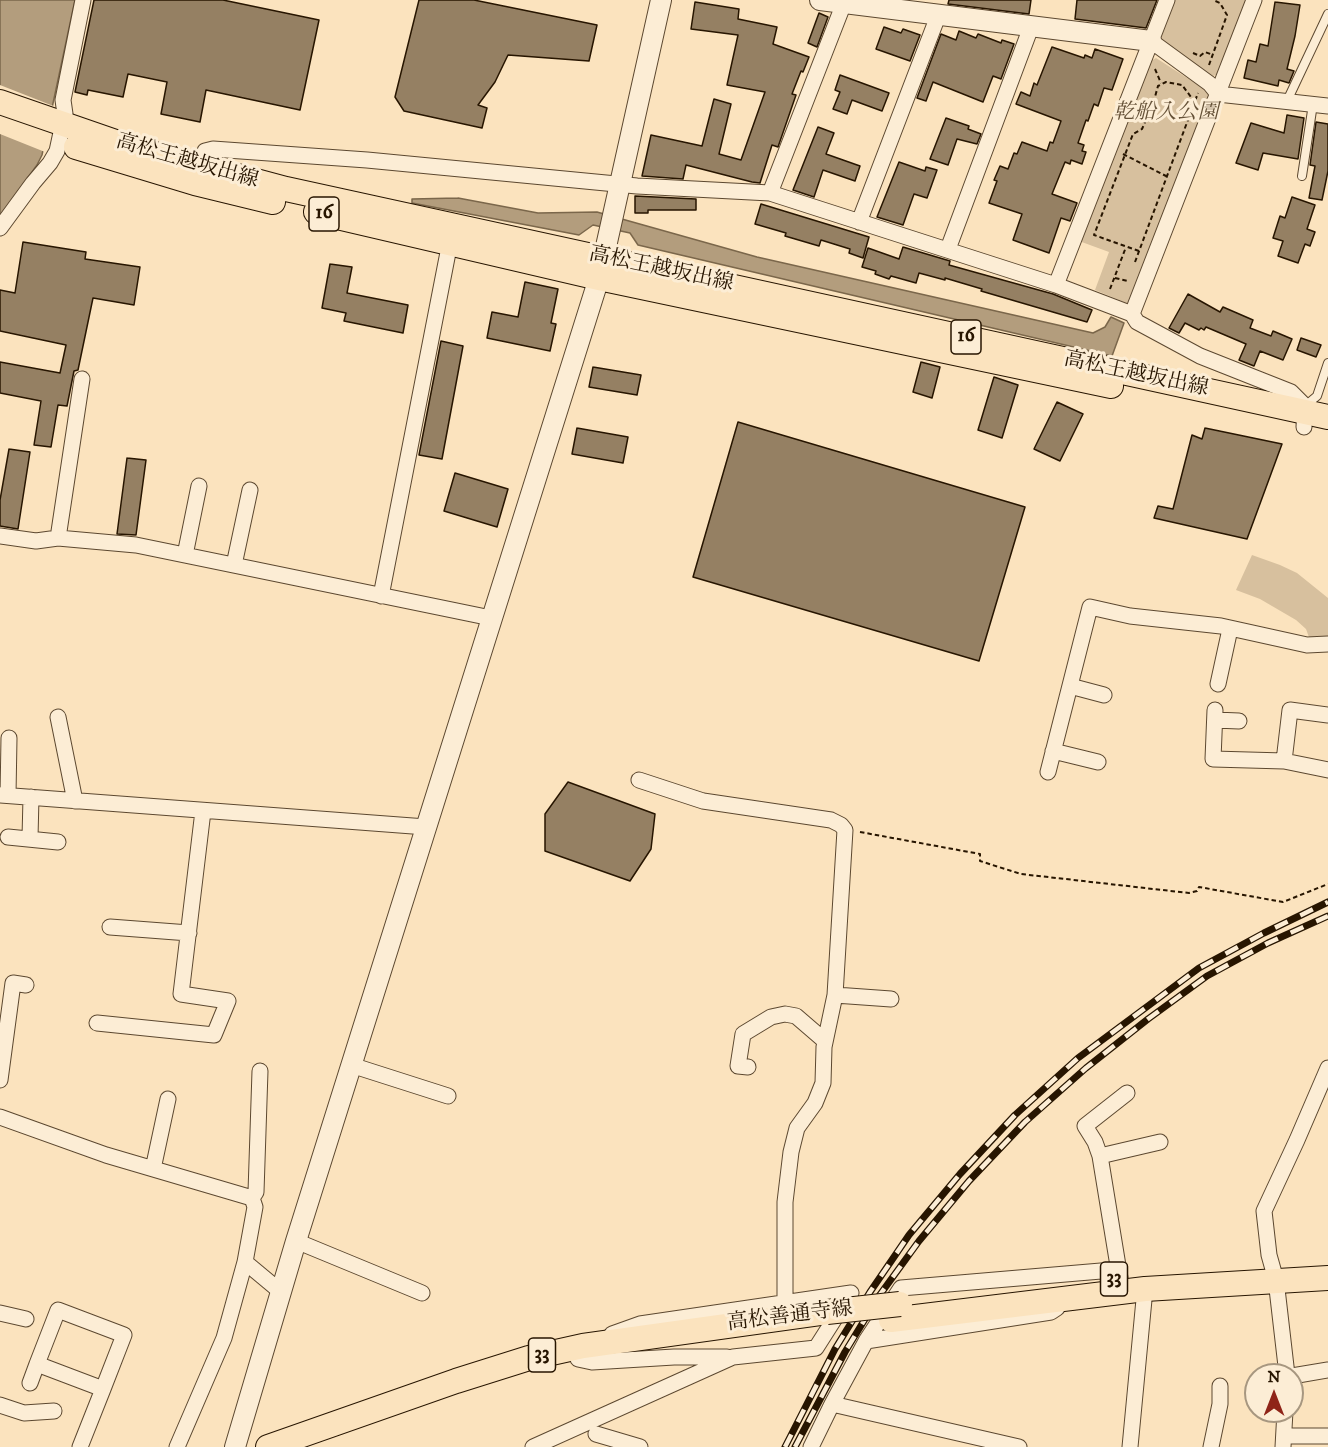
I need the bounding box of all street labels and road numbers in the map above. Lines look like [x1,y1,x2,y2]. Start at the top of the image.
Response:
street label: 高松王越坂出線 [113,130,261,194]
road number: 16 [309,197,339,231]
street label: 高松王越坂出線 [586,242,736,298]
road number: 16 [951,320,981,354]
street label: 高松王越坂出線 [1061,347,1211,403]
road number: 33 [1100,1262,1128,1296]
street label: 高松善通寺線 [726,1297,854,1337]
road number: 33 [528,1338,556,1372]

